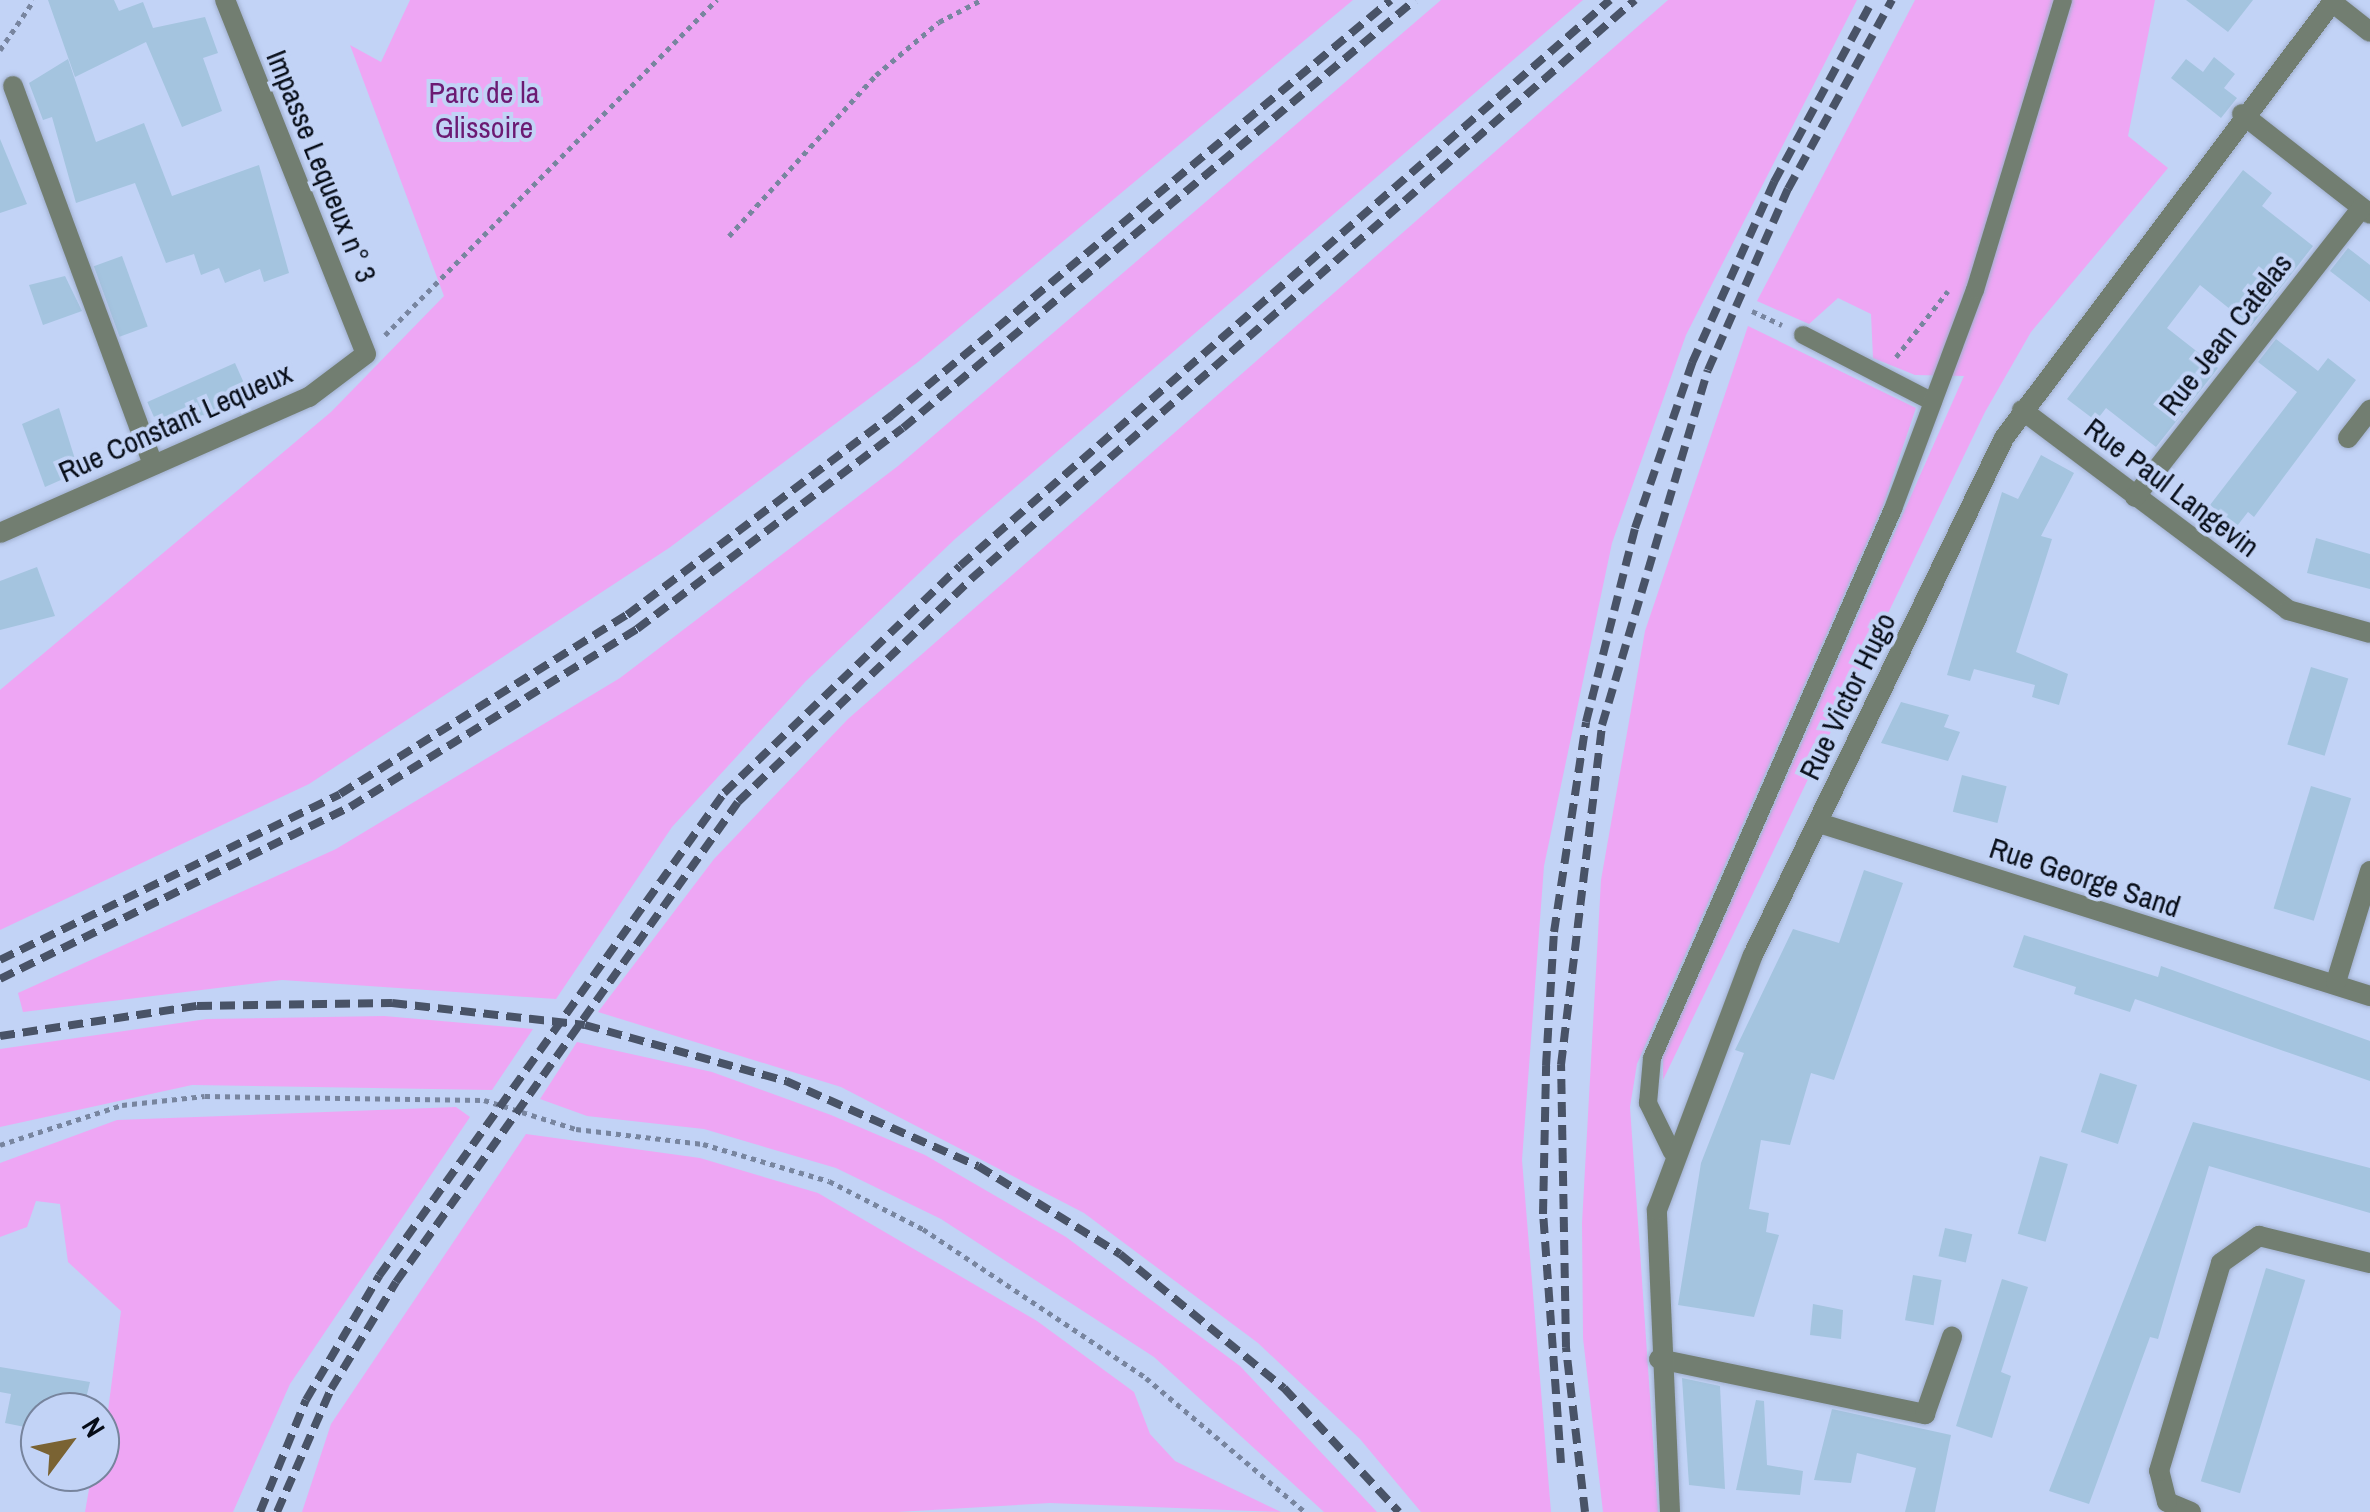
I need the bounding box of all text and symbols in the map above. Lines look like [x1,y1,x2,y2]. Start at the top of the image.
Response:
street label: Impasse Lequeux n° 3 [259,45,385,287]
park label: Parc de la Glissoire [429,74,539,144]
street label: Rue Jean Catelas [2151,246,2299,422]
street label: Rue Constant Lequeux [53,354,297,490]
street label: Rue Paul Langevin [2078,410,2266,564]
street label: Rue Victor Hugo [1791,607,1903,785]
street label: Rue George Sand [1985,829,2185,925]
north arrow [20,1392,120,1492]
text: N [73,1410,114,1444]

